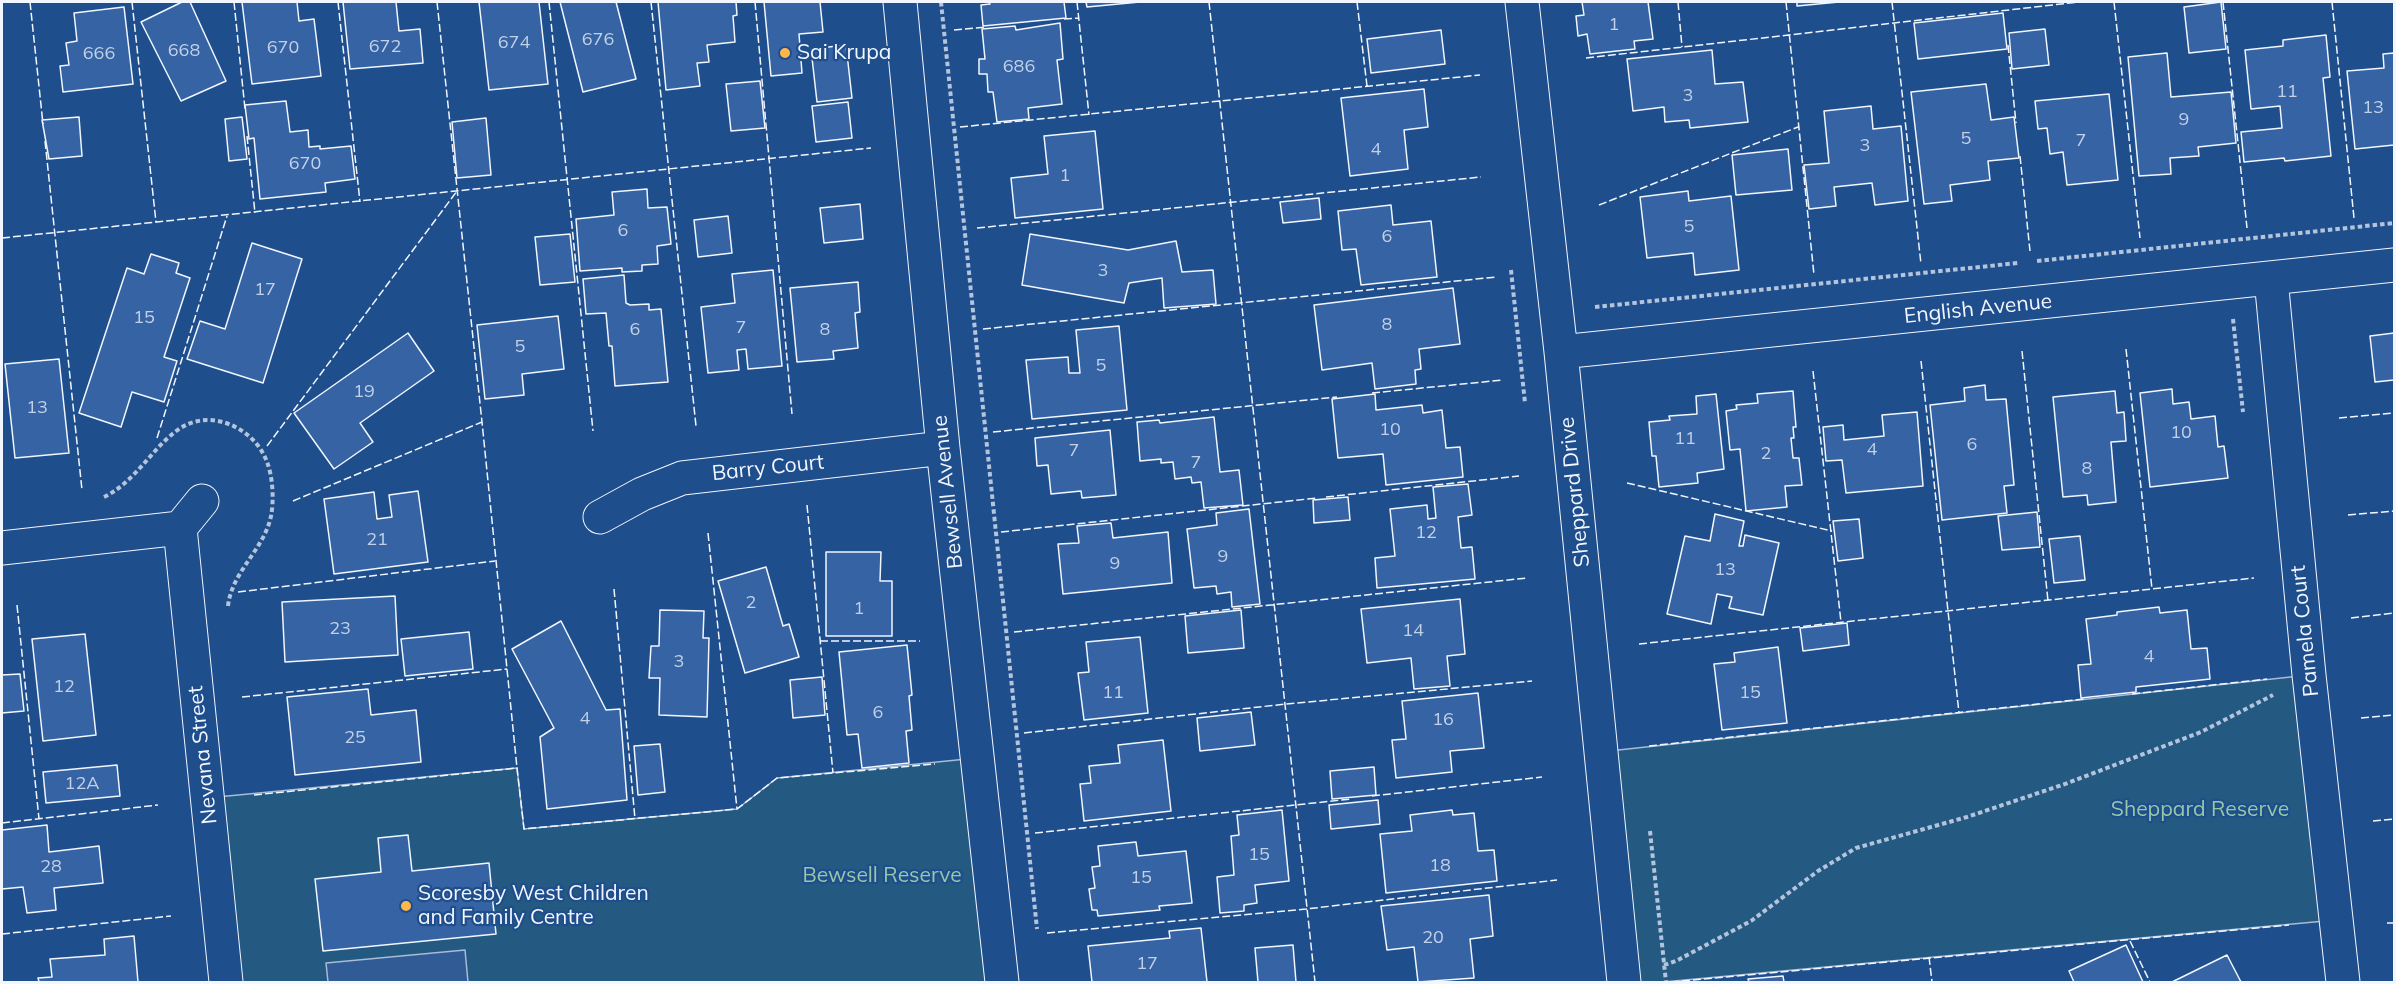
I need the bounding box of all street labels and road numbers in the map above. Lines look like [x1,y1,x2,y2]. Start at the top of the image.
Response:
street label: English Avenue [1903,289,2053,329]
street label: Bewsell Avenue [927,414,969,570]
street label: Sheppard Drive [1555,416,1595,568]
street label: Barry Court [711,450,825,486]
street label: Pamela Court [2286,564,2324,698]
street label: Nevana Street [183,685,223,825]

